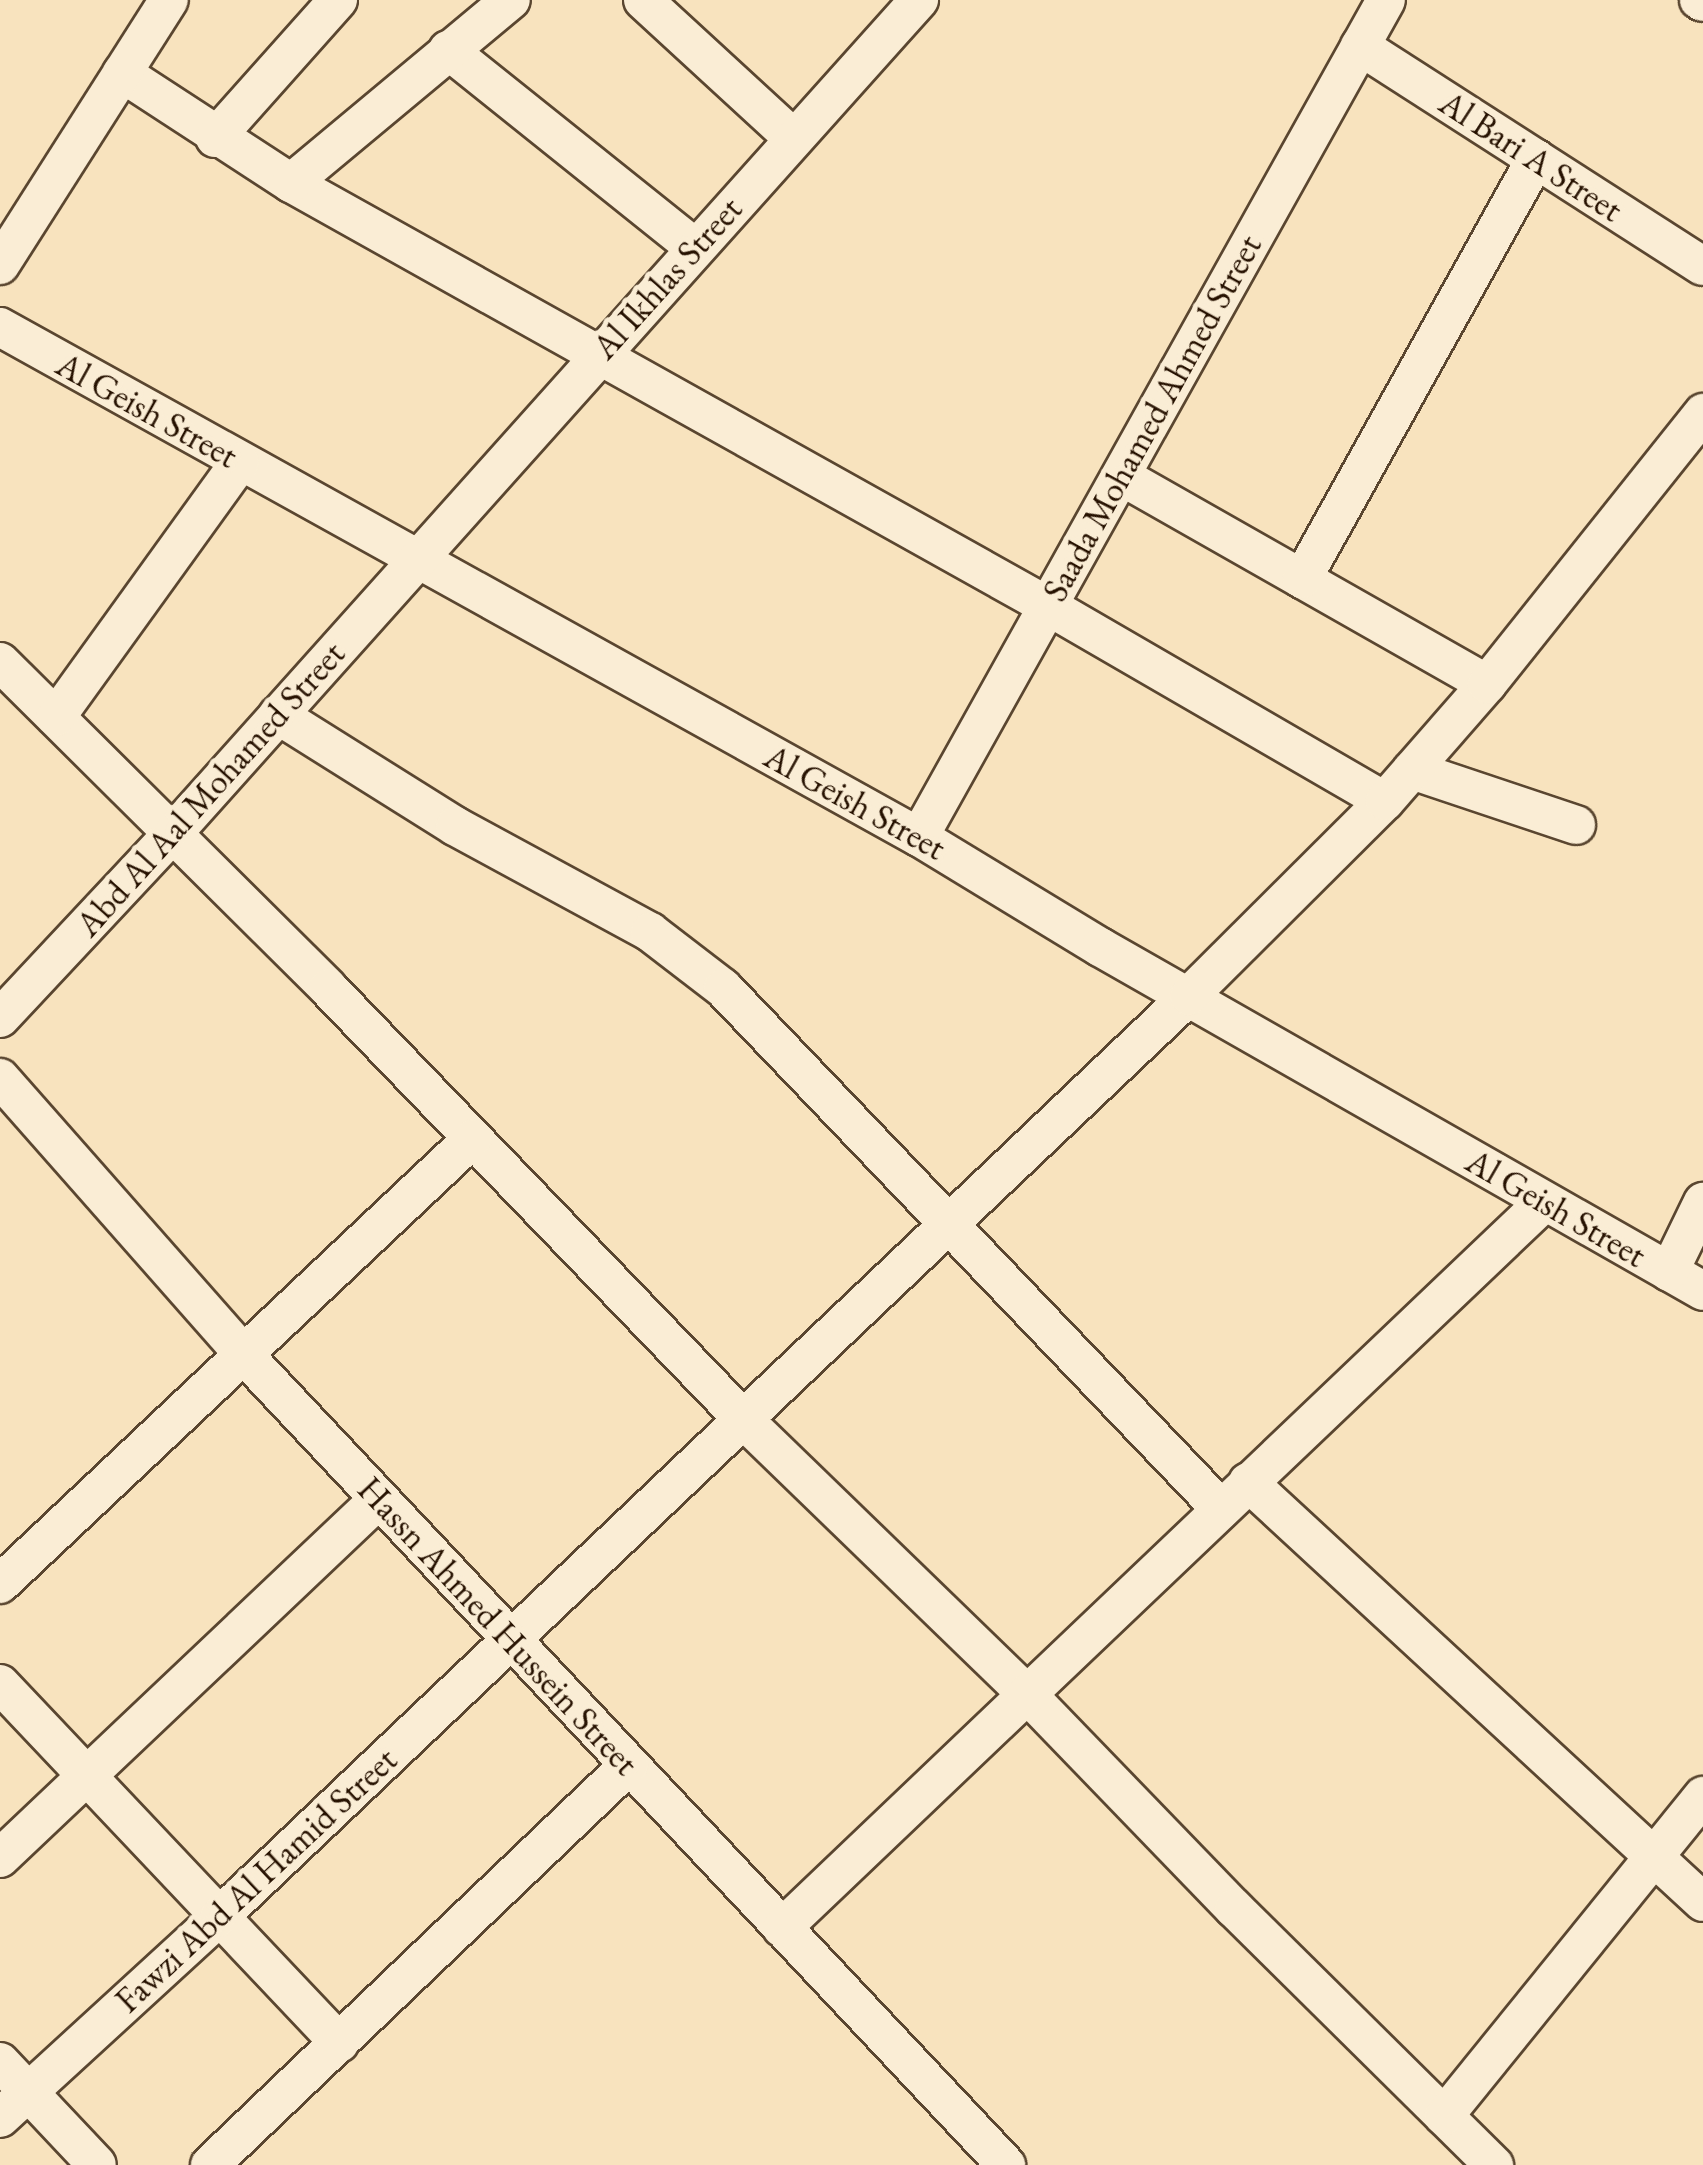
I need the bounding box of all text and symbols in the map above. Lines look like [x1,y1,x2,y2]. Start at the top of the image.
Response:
street label: Al Bari A Street [1432,81,1630,231]
street label: Al Ikhlas Street [583,188,751,368]
street label: Saada Mohamed Ahmed Street [1034,228,1270,608]
street label: Al Geish Street [49,343,245,477]
street label: Abd Al Aal Mohamed Street [67,633,353,945]
street label: Al Geish Street [757,735,953,869]
street label: Al Geish Street [1459,1140,1653,1276]
street label: Hassn Ahmed Hussein Street [349,1468,647,1784]
street label: Fawzi Abd Al Hamid Street [107,1739,405,2021]

